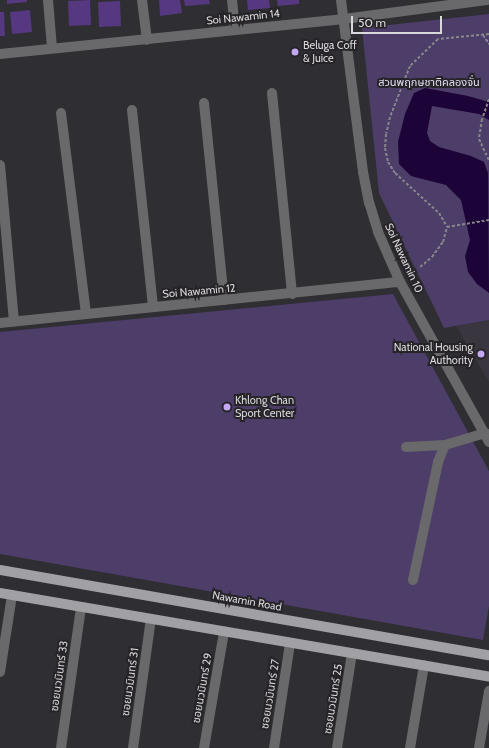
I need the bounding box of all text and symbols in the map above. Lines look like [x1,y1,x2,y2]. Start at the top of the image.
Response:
street label: Soi Nawamin 14 [206,7,280,27]
scale bar [353,8,444,34]
text: 50 m [358,15,386,30]
place label: Beluga Coff & Juice [303,39,357,65]
marker: Beluga Coff & Juice [290,47,300,57]
park label: สวนพฤกษชาติคลองจั่น [378,75,480,89]
street label: Soi Nawamin 10 [382,221,426,295]
street label: Soi Nawamin 12 [162,281,236,301]
place label: National Housing Authority [394,341,473,367]
marker: National Housing Authority [476,349,486,359]
place label: Khlong Chan Sport Center [235,394,294,420]
marker: Khlong Chan Sport Center [222,402,232,412]
street label: Nawamin Road [211,588,283,614]
street label: ซอยนวมินทร์ 33 [48,640,70,712]
street label: ซอยนวมินทร์ 31 [119,647,141,717]
street label: ซอยนวมินทร์ 29 [189,652,215,724]
street label: ซอยนวมินทร์ 27 [258,658,282,730]
street label: ซอยนวมินทร์ 25 [321,663,345,735]

